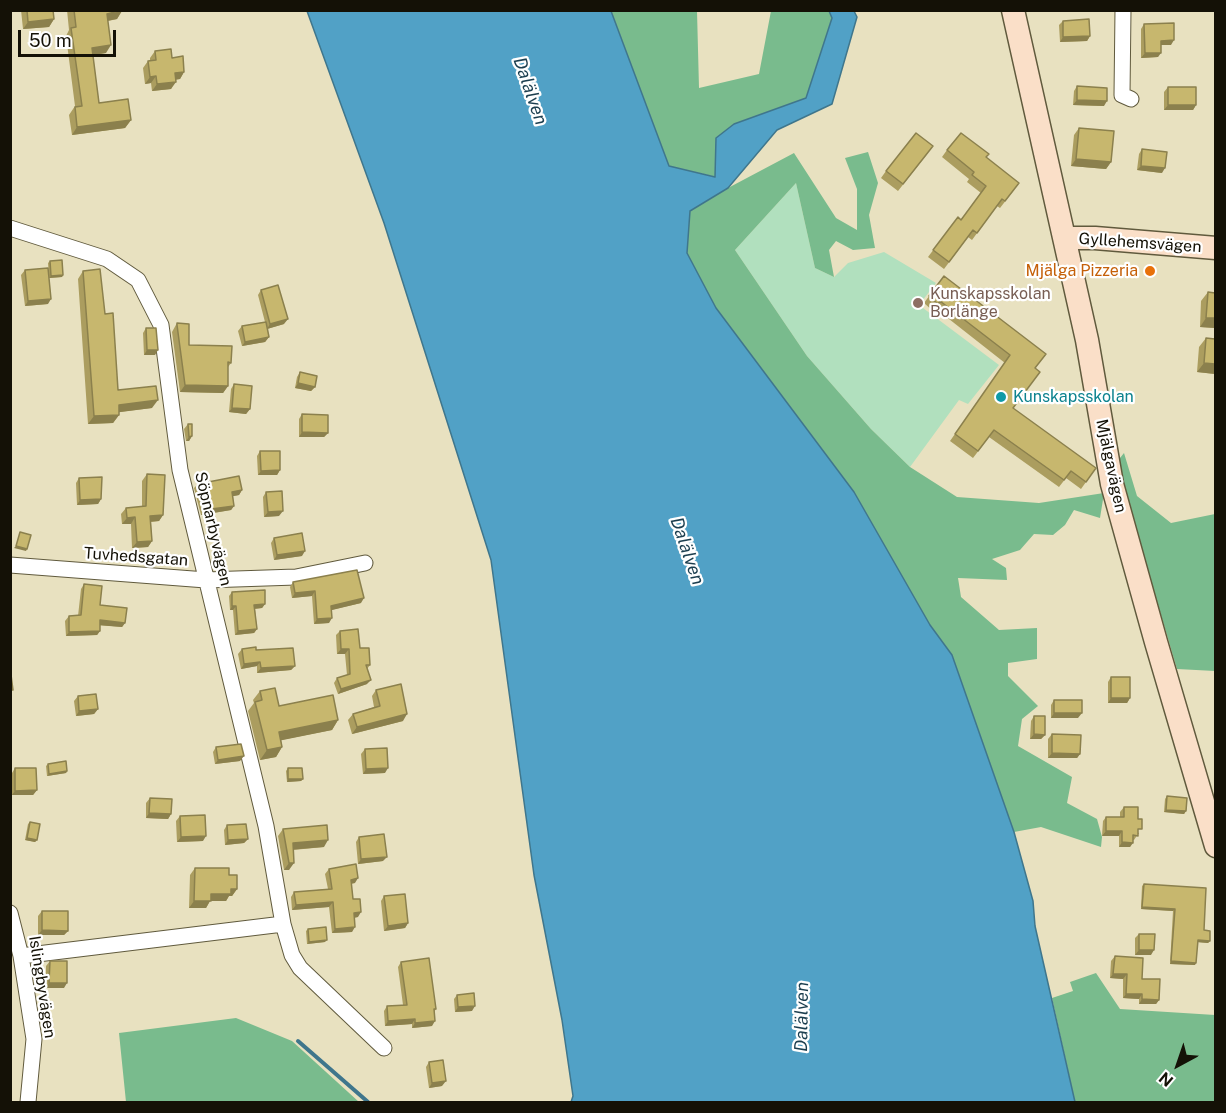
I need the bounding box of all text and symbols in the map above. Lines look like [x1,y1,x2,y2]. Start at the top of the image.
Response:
scale bar [21,18,118,56]
text: 50 m [29,30,72,51]
water label: Dalälven [508,54,552,128]
street label: Gyllehemsvägen [1078,229,1202,257]
place label: Mjälga Pizzeria [1026,261,1138,281]
marker: Mjälga Pizzeria [1143,264,1157,278]
place label: Kunskapsskolan Borlänge [930,284,1051,322]
marker: Kunskapsskolan Borlänge [911,296,925,310]
place label: Kunskapsskolan [1013,387,1134,407]
marker: Kunskapsskolan [994,390,1008,404]
street label: Mjälgavägen [1092,417,1130,515]
street label: Söpnarbyvägen [191,470,235,588]
water label: Dalälven [665,514,709,588]
street label: Tuvhedsgatan [83,544,189,570]
street label: Islingbyvägen [24,934,60,1040]
water label: Dalälven [791,982,813,1052]
north arrow [1148,1035,1208,1095]
text: N [1155,1068,1177,1090]

